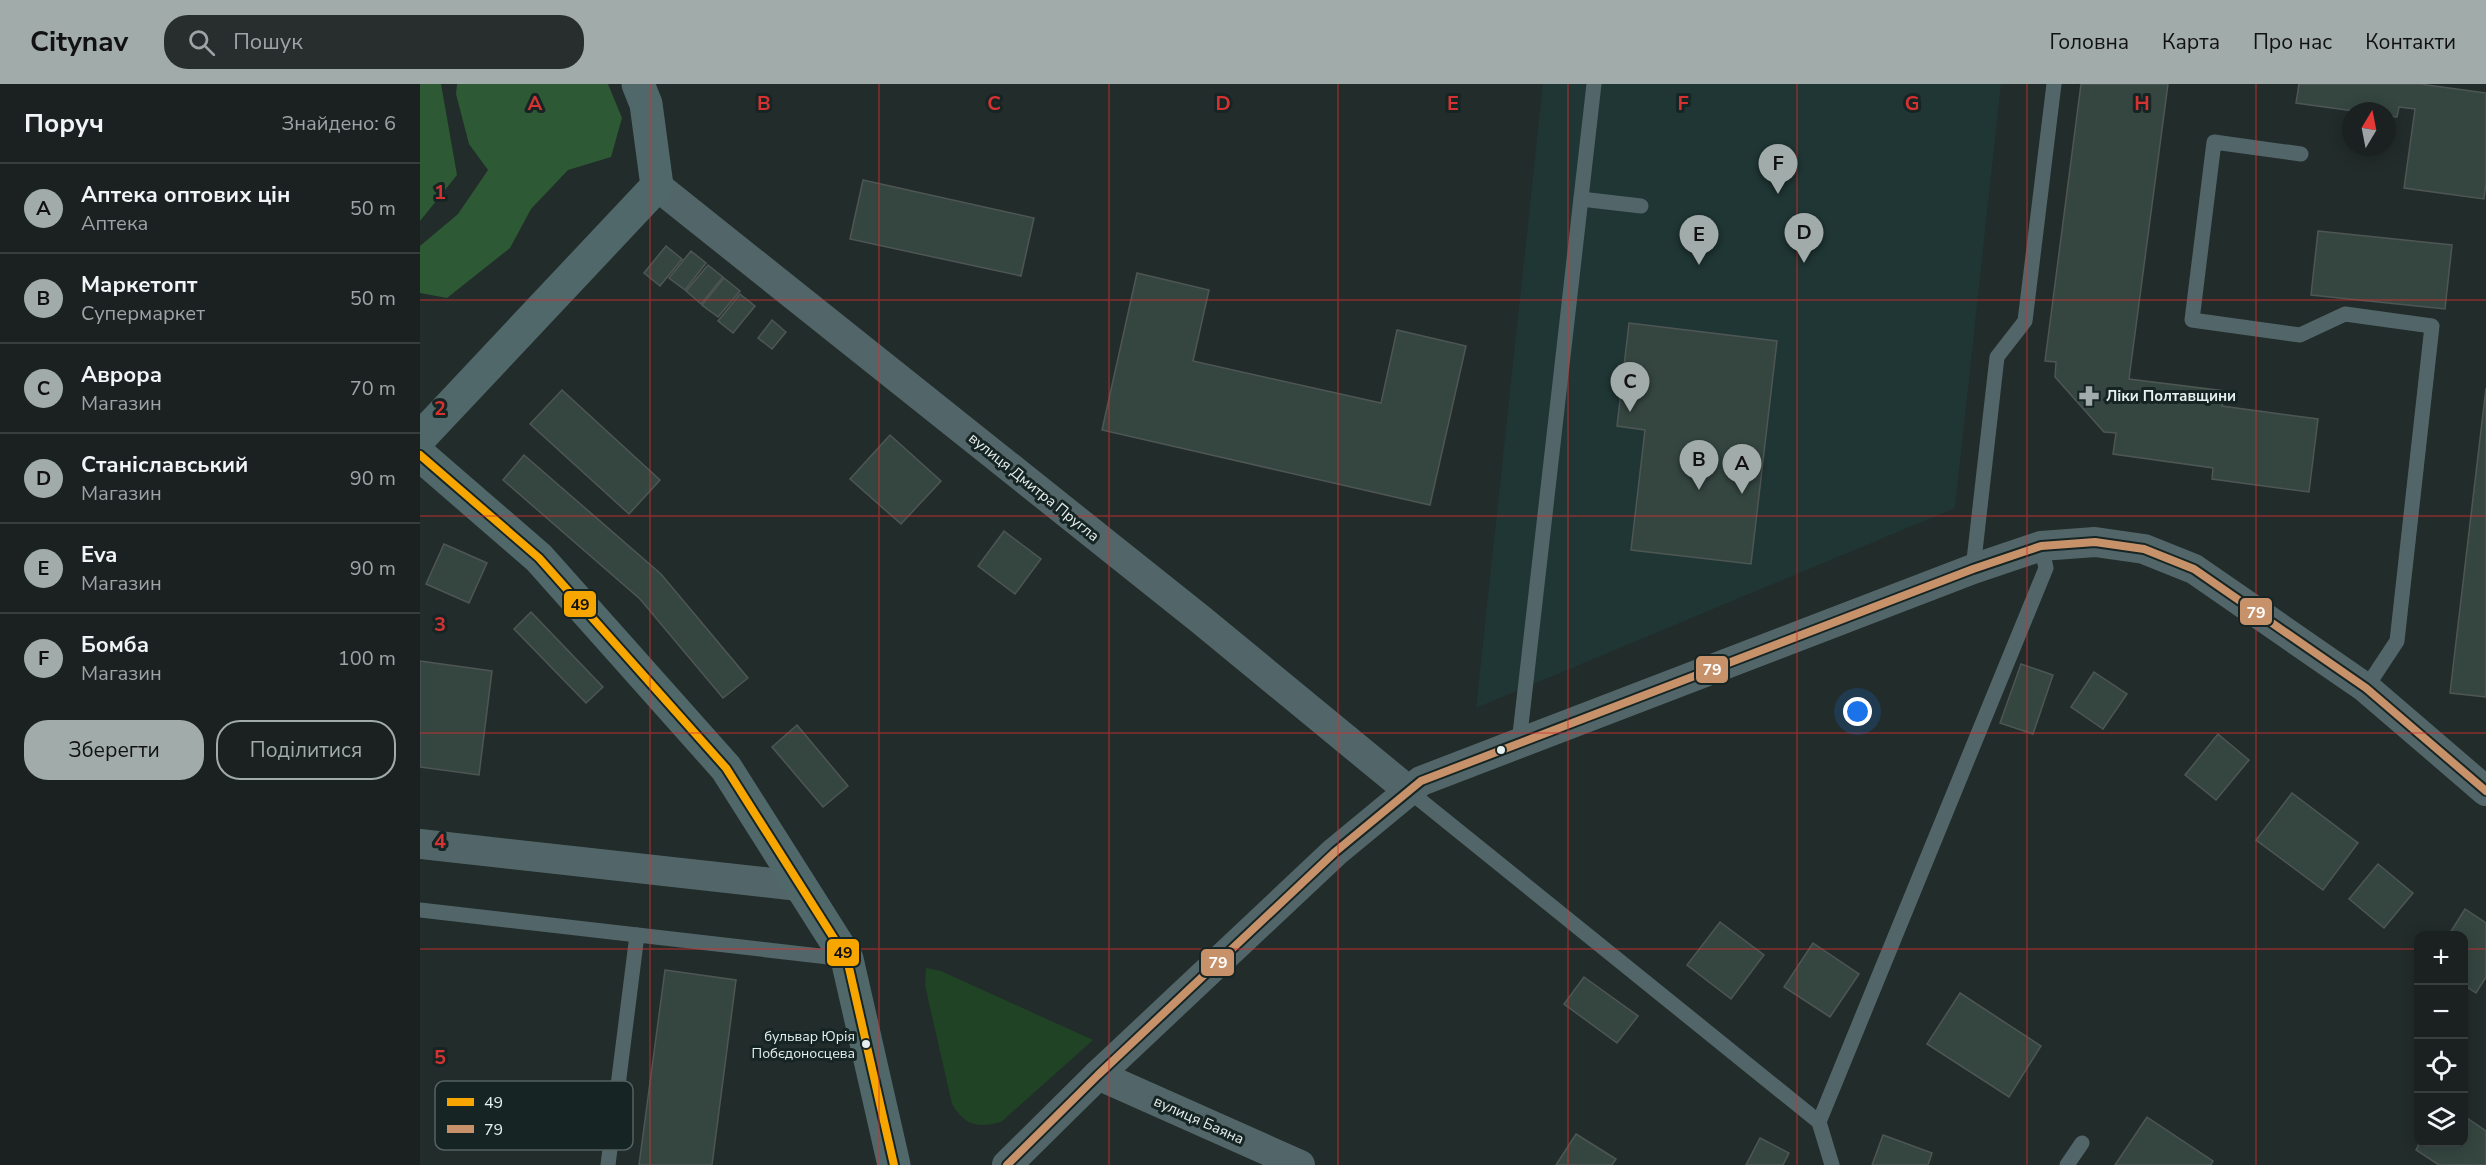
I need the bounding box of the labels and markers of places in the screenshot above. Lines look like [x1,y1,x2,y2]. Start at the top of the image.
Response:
pin: F [1758,144,1798,194]
pin: D [1784,214,1824,263]
pin: E [1680,216,1718,265]
pin: C [1610,362,1650,412]
pharmacy icon: Ліки Полтавщини [2077,384,2101,408]
place label: Ліки Полтавщини [2106,386,2236,406]
pin: B [1680,440,1718,490]
pin: A [1722,444,1762,494]
unlabelled marker [1495,744,1507,756]
place label: бульвар Юрія Побєдоносцева [752,1027,855,1063]
marker: бульвар Юрія Побєдоносцева [860,1038,872,1050]

